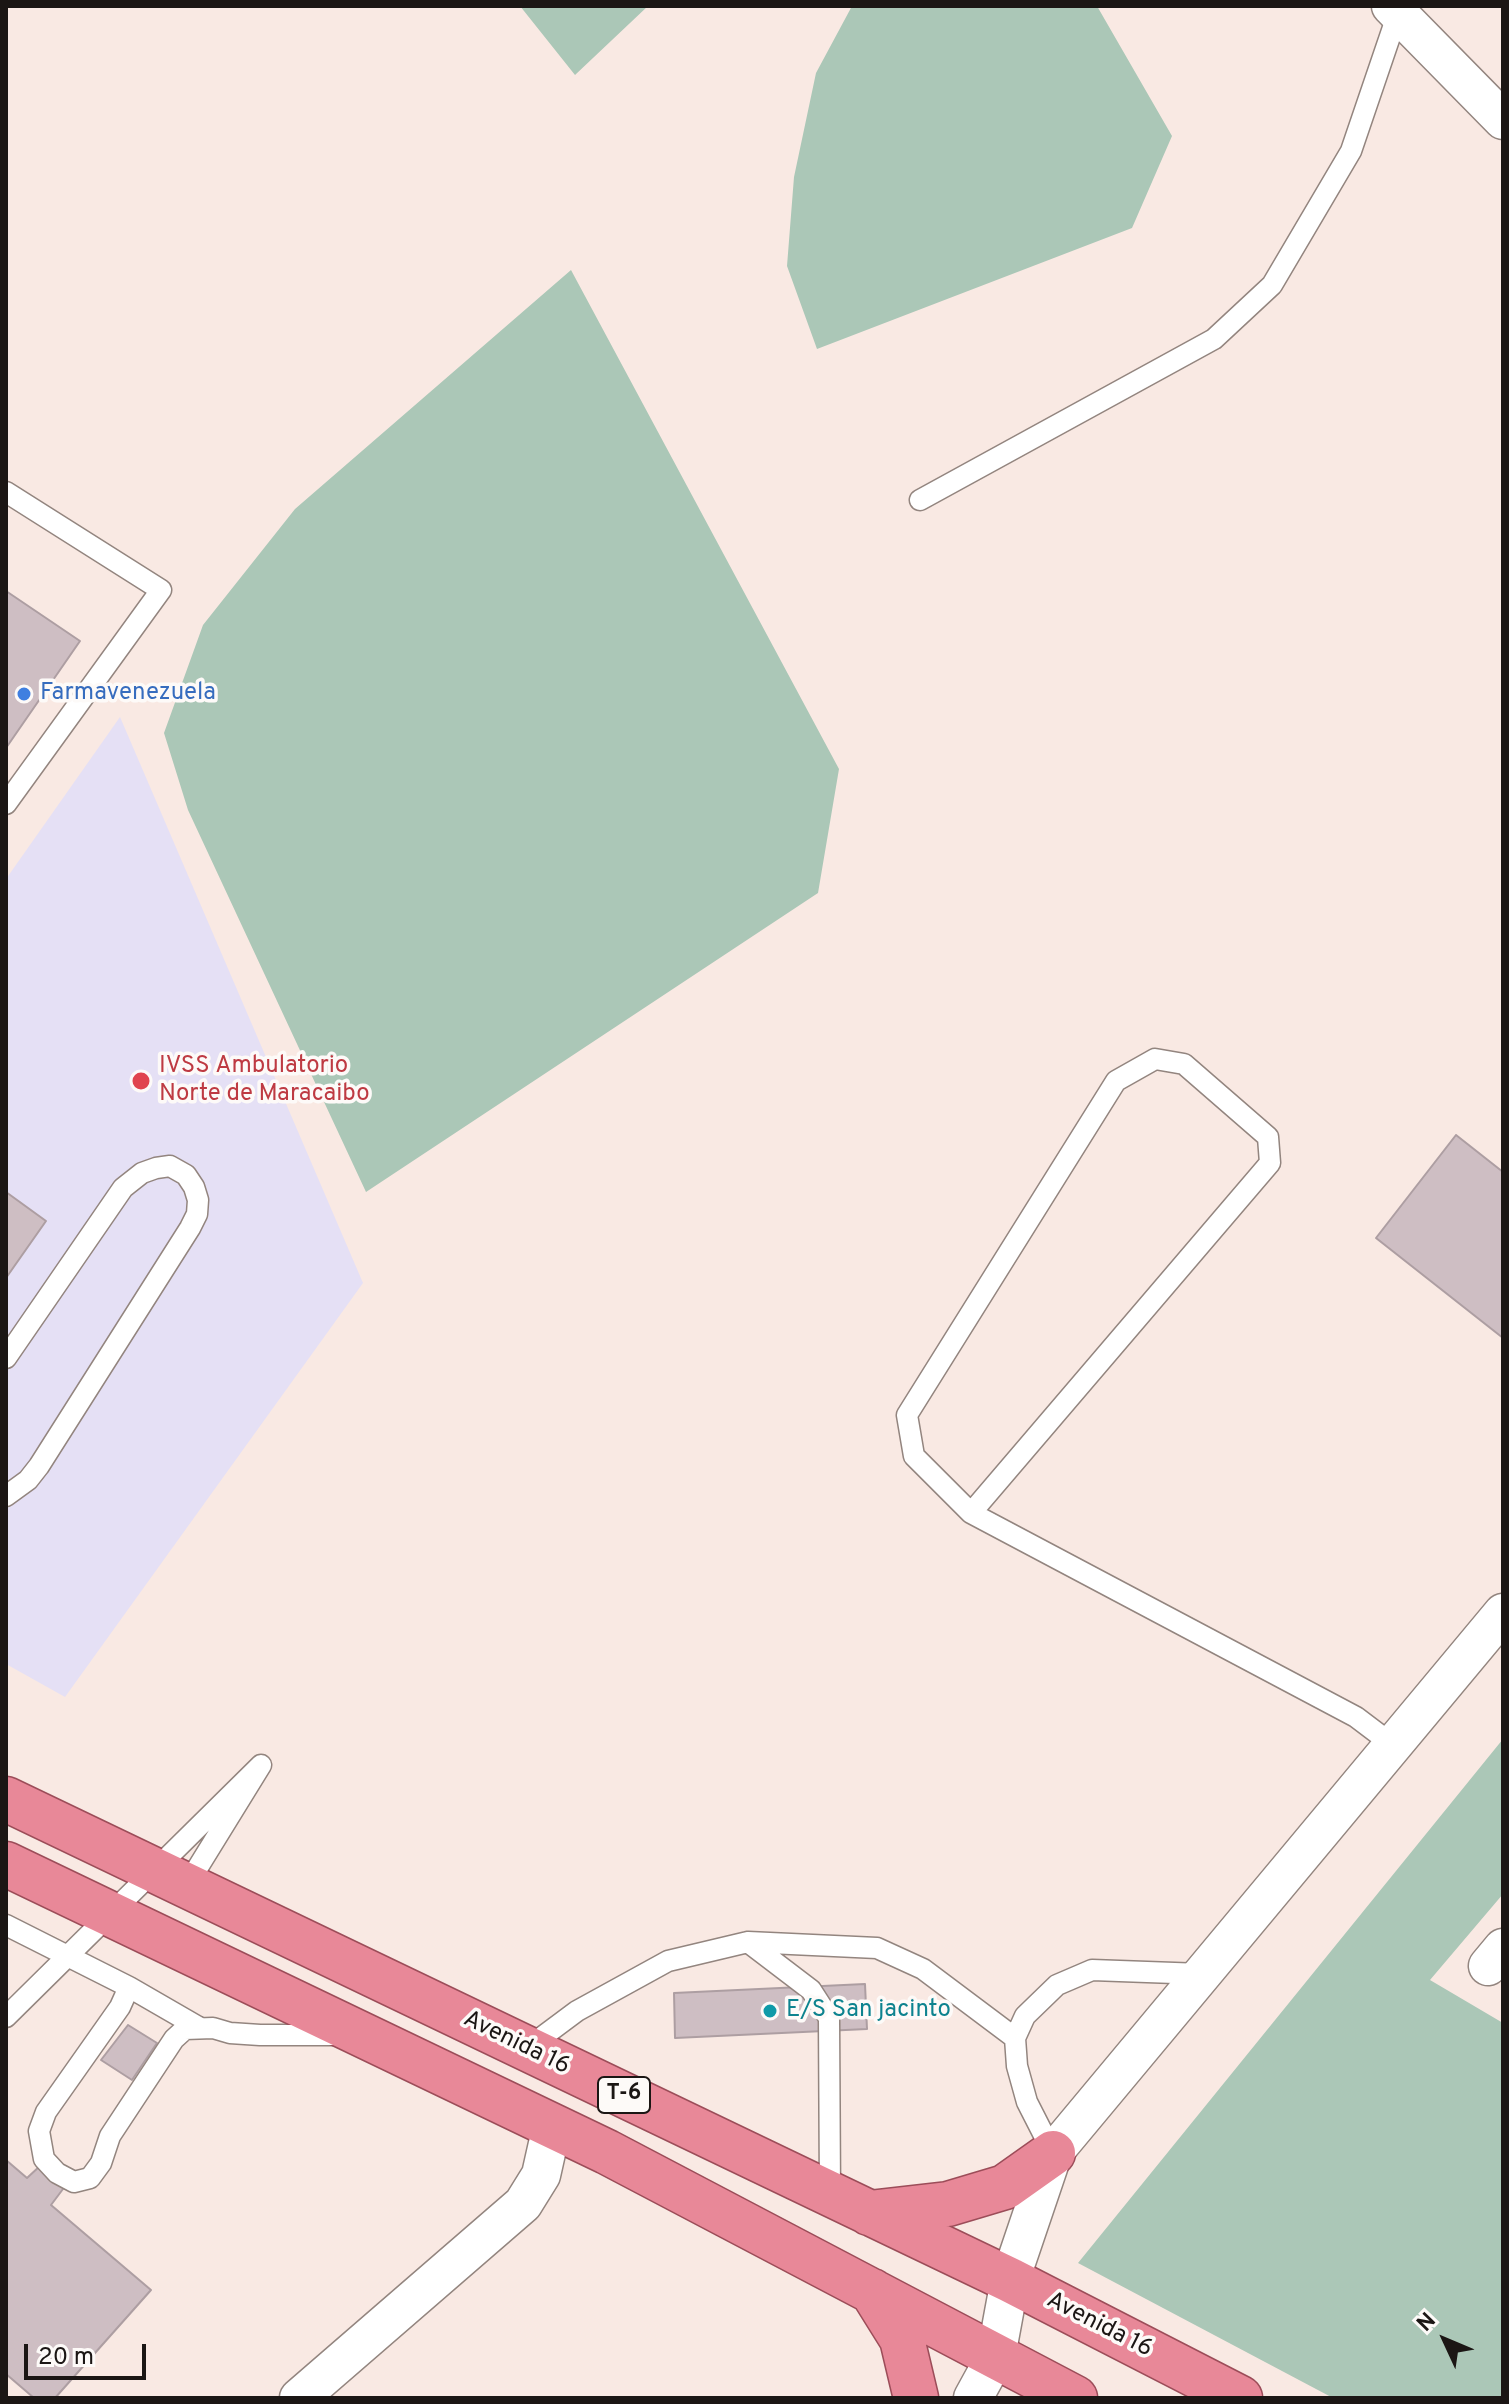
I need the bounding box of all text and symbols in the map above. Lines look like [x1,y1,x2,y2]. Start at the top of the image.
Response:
place label: Farmavenezuela [40,680,216,708]
marker: Farmavenezuela [15,685,33,703]
place label: IVSS Ambulatorio Norte de Maracaibo [159,1053,370,1109]
marker: IVSS Ambulatorio Norte de Maracaibo [130,1070,152,1092]
place label: E/S San jacinto [786,1997,951,2025]
marker: E/S San jacinto [761,2002,779,2020]
street label: Avenida 16 [458,2006,574,2082]
road number: T-6 [598,2077,650,2113]
street label: Avenida 16 [1041,2287,1157,2365]
north arrow [1405,2300,1485,2380]
text: N [1412,2308,1443,2338]
scale bar [28,2328,150,2378]
text: 20 m [38,2343,94,2373]

